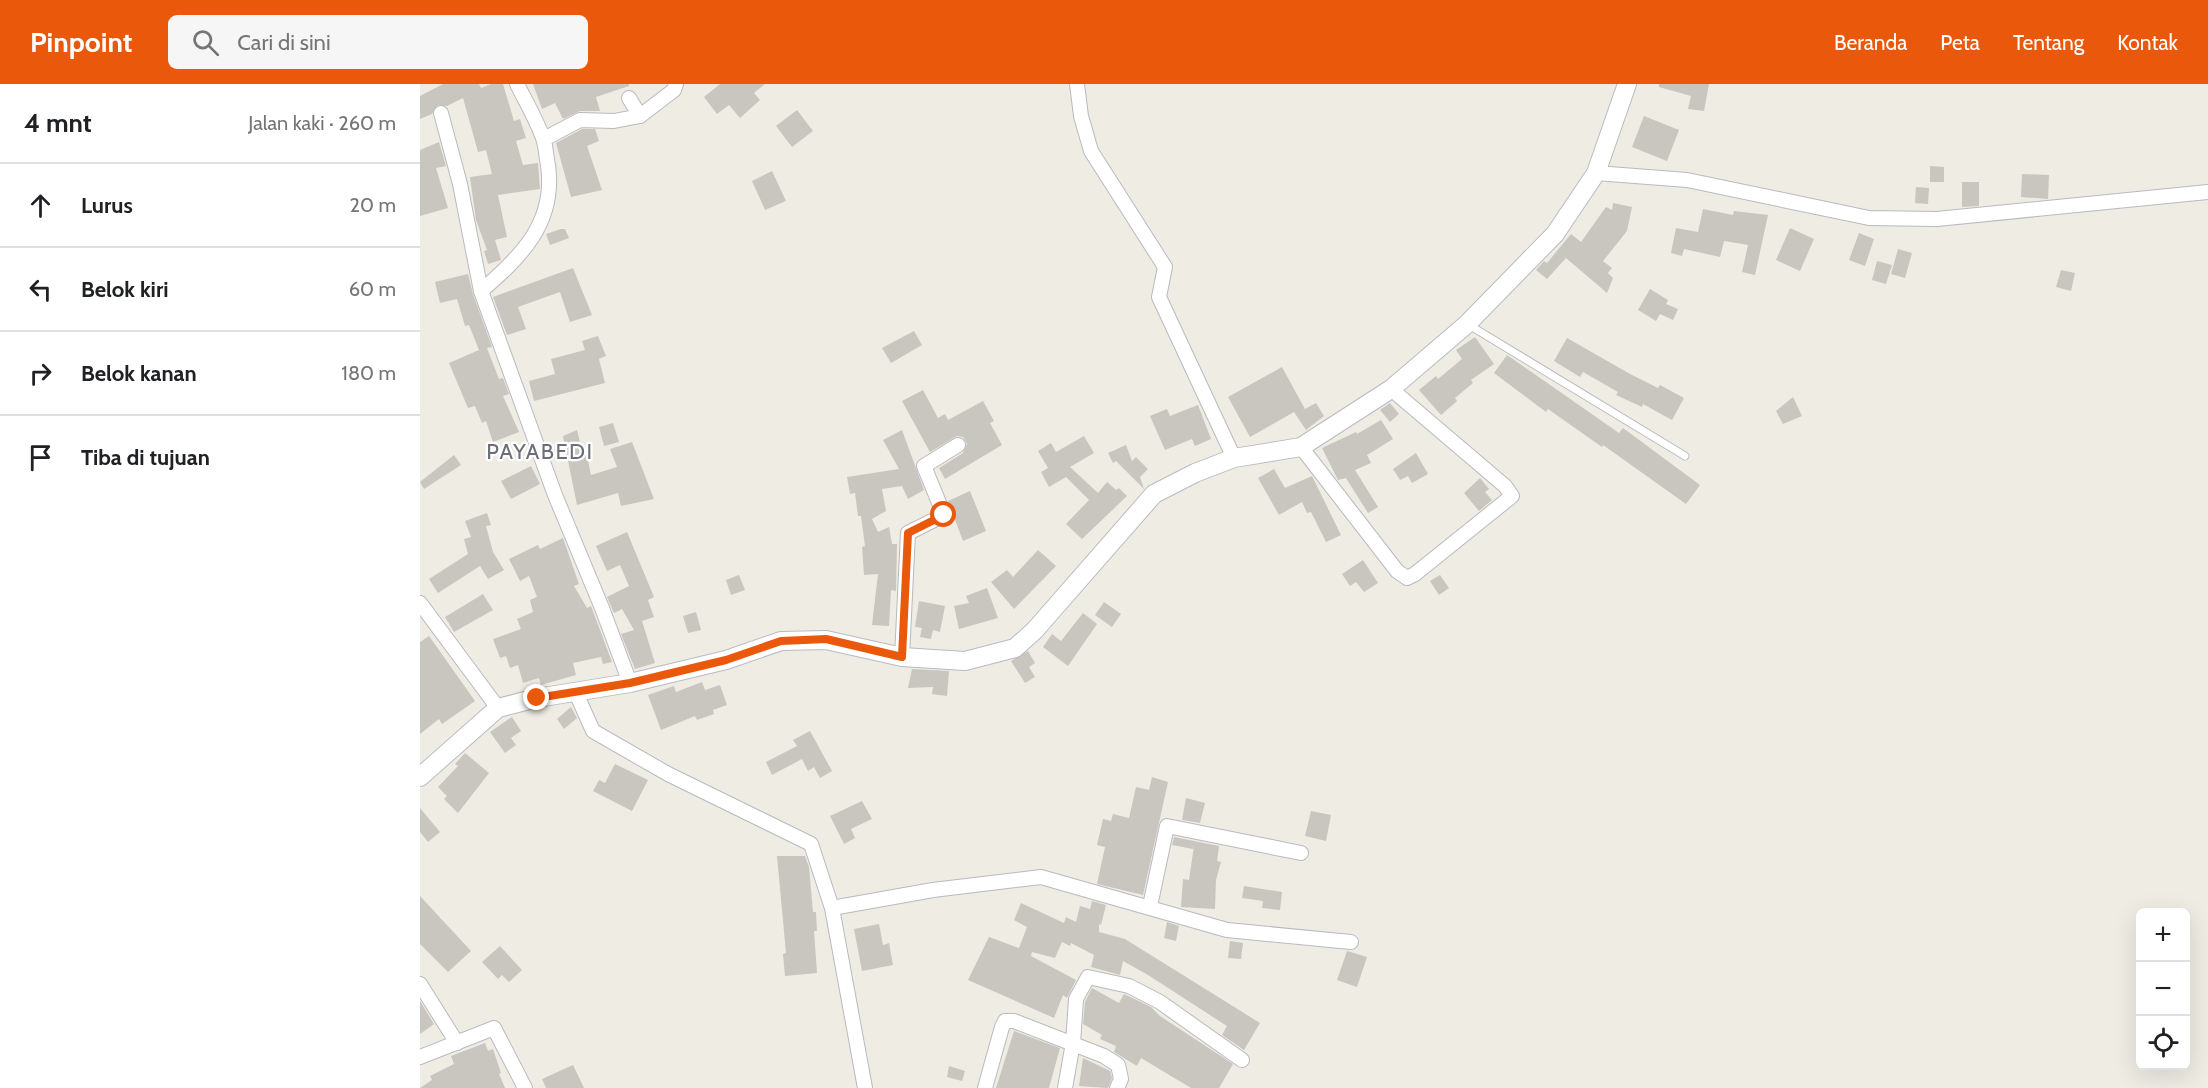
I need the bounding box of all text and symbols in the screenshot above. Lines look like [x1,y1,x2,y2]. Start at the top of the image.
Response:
search box [168,15,588,69]
text: Pinpoint [30,25,132,59]
icon: search [189,26,222,59]
text: Cari di sini [237,29,331,56]
text: Beranda [1834,30,1907,55]
text: Peta [1940,30,1980,55]
text: Tentang [2013,30,2084,55]
text: Kontak [2117,30,2178,55]
text: 4 mnt [24,107,92,139]
text: Jalan kaki · 260 m [248,111,396,135]
icon: ahead [24,189,57,222]
text: Lurus [81,192,133,219]
text: 20 m [350,193,396,217]
icon: left [24,273,57,306]
text: Belok kiri [81,276,168,303]
text: 60 m [349,277,396,301]
icon: right [24,357,57,390]
text: Belok kanan [81,360,197,387]
text: 180 m [341,361,396,385]
district label: PAYABEDI [486,438,594,465]
icon: arrive [24,441,57,474]
text: Tiba di tujuan [81,444,210,471]
route start [930,501,956,527]
route end [523,684,549,710]
map controls [2136,908,2190,1070]
button: + [2136,908,2190,962]
button: − [2136,962,2190,1016]
button: locate [2136,1016,2190,1070]

